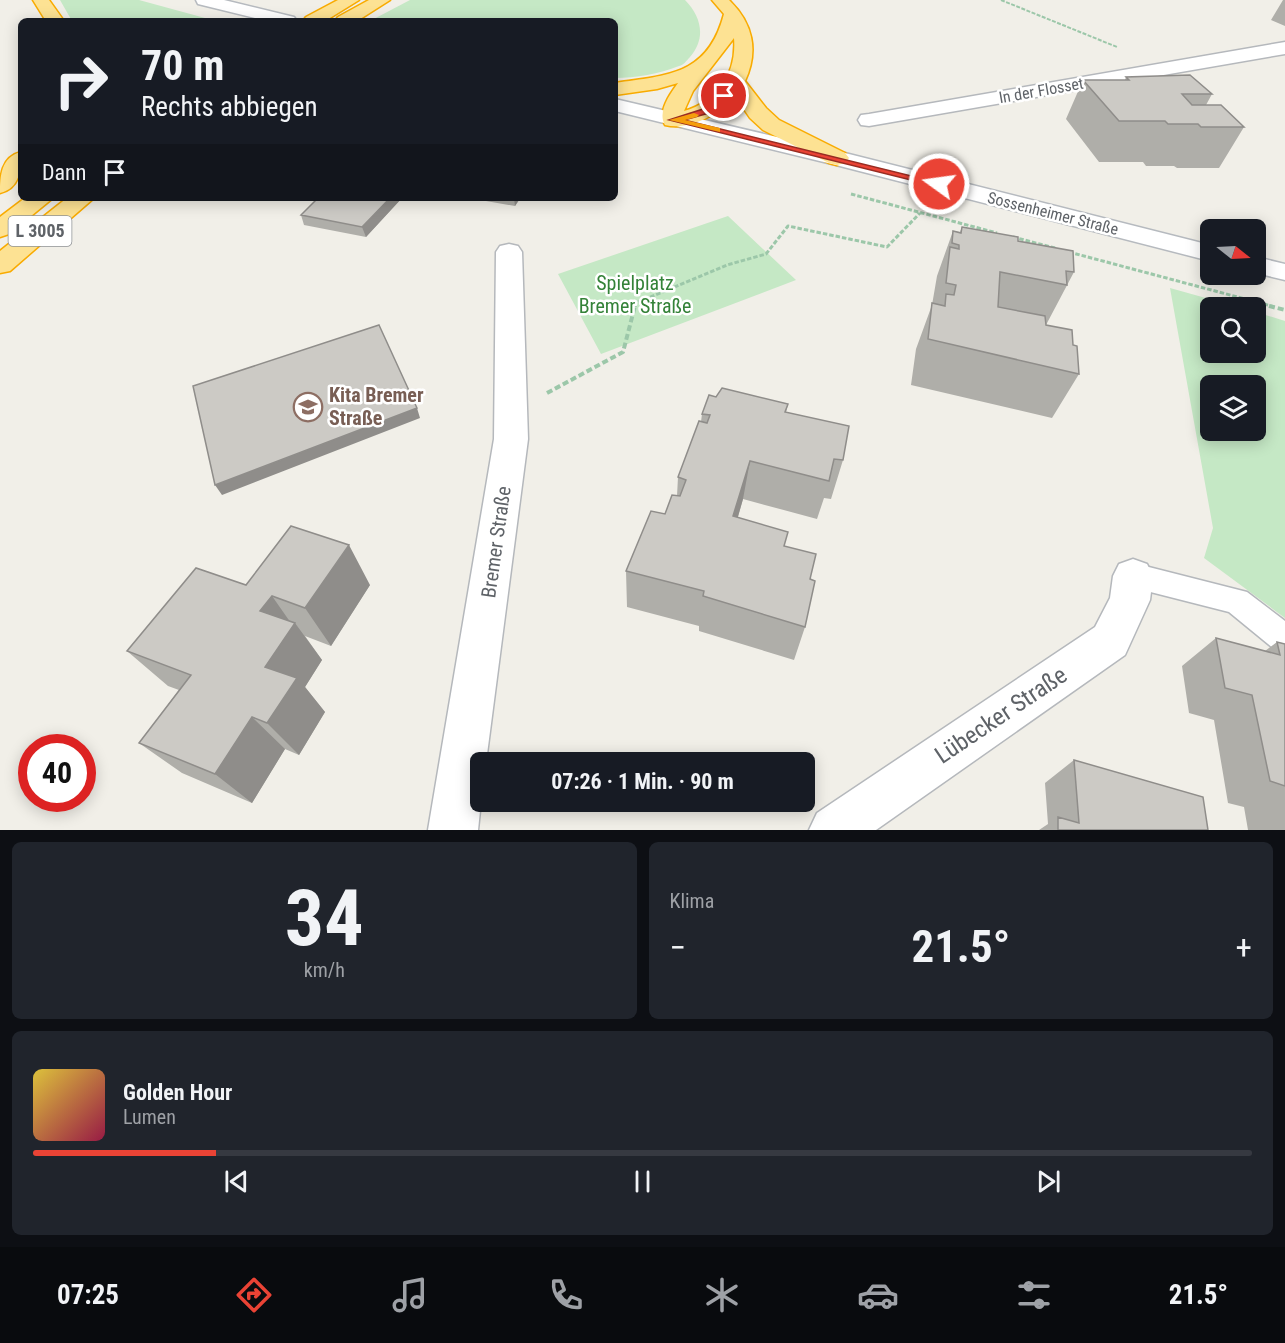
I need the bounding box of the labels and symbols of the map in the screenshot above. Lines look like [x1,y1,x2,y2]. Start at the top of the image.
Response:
pin [698,70,749,121]
street label: In der Flosset [997,74,1085,107]
position arrow [907,152,971,216]
street label: Sossenheimer Straße [985,188,1120,239]
road number: L 3005 [9,216,72,246]
north arrow [1200,219,1266,285]
park label: Spielplatz Bremer Straße [579,271,691,318]
place label: Kita Bremer Straße [329,383,424,430]
school or university icon: Kita Bremer Straße [292,391,324,423]
street label: Bremer Straße [476,485,516,599]
street label: Lübecker Straße [930,661,1072,769]
speed limit sign: 40 [18,734,96,812]

